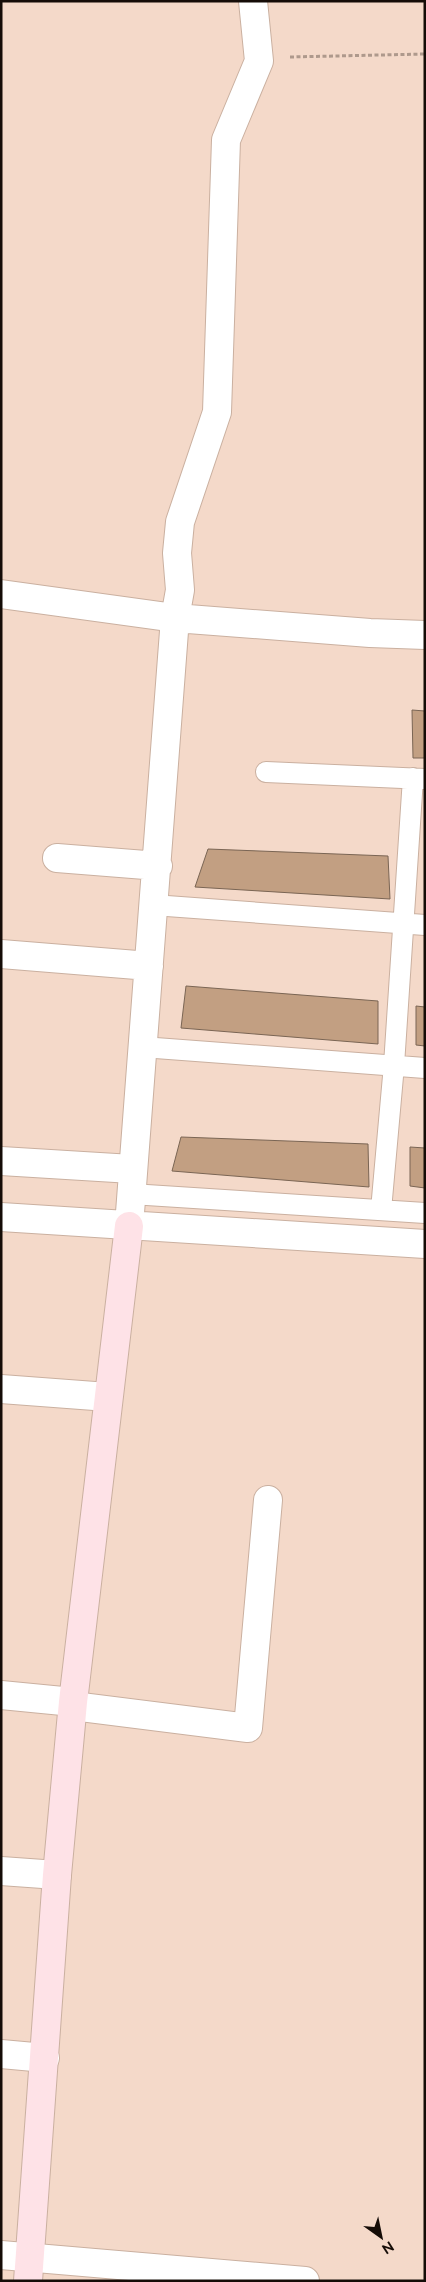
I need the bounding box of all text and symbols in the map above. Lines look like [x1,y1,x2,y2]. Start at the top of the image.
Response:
north arrow [356,2212,406,2262]
text: N [379,2238,397,2258]

